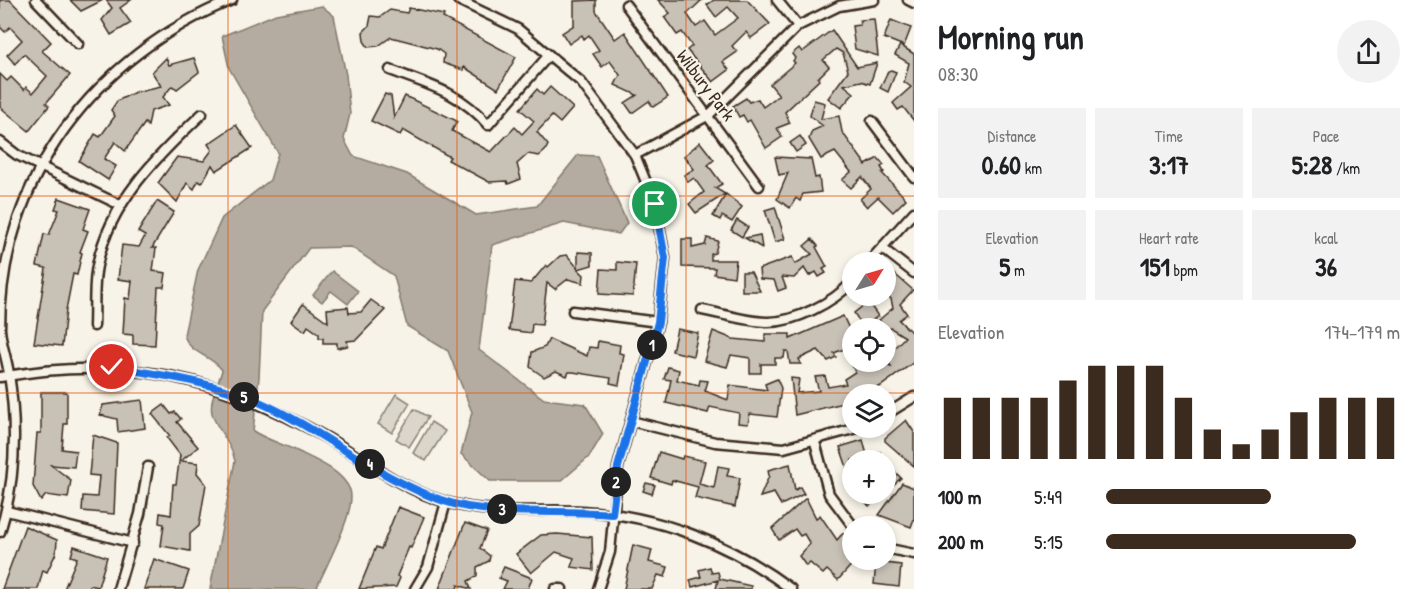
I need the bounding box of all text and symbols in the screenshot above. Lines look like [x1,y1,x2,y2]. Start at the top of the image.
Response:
text: Morning run [938,15,1084,59]
button: share [1337,20,1400,83]
street label: Wilbury Park [671,44,741,126]
text: 08:30 [938,60,978,87]
text: Distance [988,125,1036,147]
text: Time [1155,125,1183,147]
text: Pace [1313,125,1339,147]
text: 0.60 [982,147,1021,182]
text: 3:17 [1149,147,1189,182]
text: 5:28 [1292,147,1332,182]
text: km [1021,157,1042,179]
text: /km [1332,157,1360,179]
pin [629,178,680,229]
icon: arrive [638,187,671,220]
text: Elevation [985,227,1039,249]
text: Heart rate [1139,227,1199,249]
text: kcal [1314,227,1338,249]
text: 5 [999,249,1010,284]
text: 151 [1140,249,1170,284]
text: 36 [1315,249,1337,284]
north arrow [842,252,896,306]
map controls [842,252,896,570]
text: m [1010,259,1025,281]
text: bpm [1170,259,1198,281]
button: locate [842,318,896,372]
text: Elevation [938,318,1004,345]
text: 174–179 m [1324,318,1400,345]
pin: 1 [637,330,667,360]
text: 1 [649,334,655,356]
pin [86,341,137,392]
icon: check [95,350,128,383]
pin: 5 [229,382,259,412]
button: layers [842,384,896,438]
text: 5 [241,386,247,408]
pin: 4 [355,449,385,479]
button: + [842,450,896,504]
text: 4 [367,453,373,475]
pin: 2 [601,467,631,497]
text: 2 [612,471,620,493]
text: 100 m [938,483,981,510]
text: 5:49 [1034,483,1062,510]
pin: 3 [487,494,517,524]
text: 3 [498,498,506,520]
button: − [842,516,896,570]
text: 200 m [938,528,983,555]
text: 5:15 [1034,528,1063,555]

